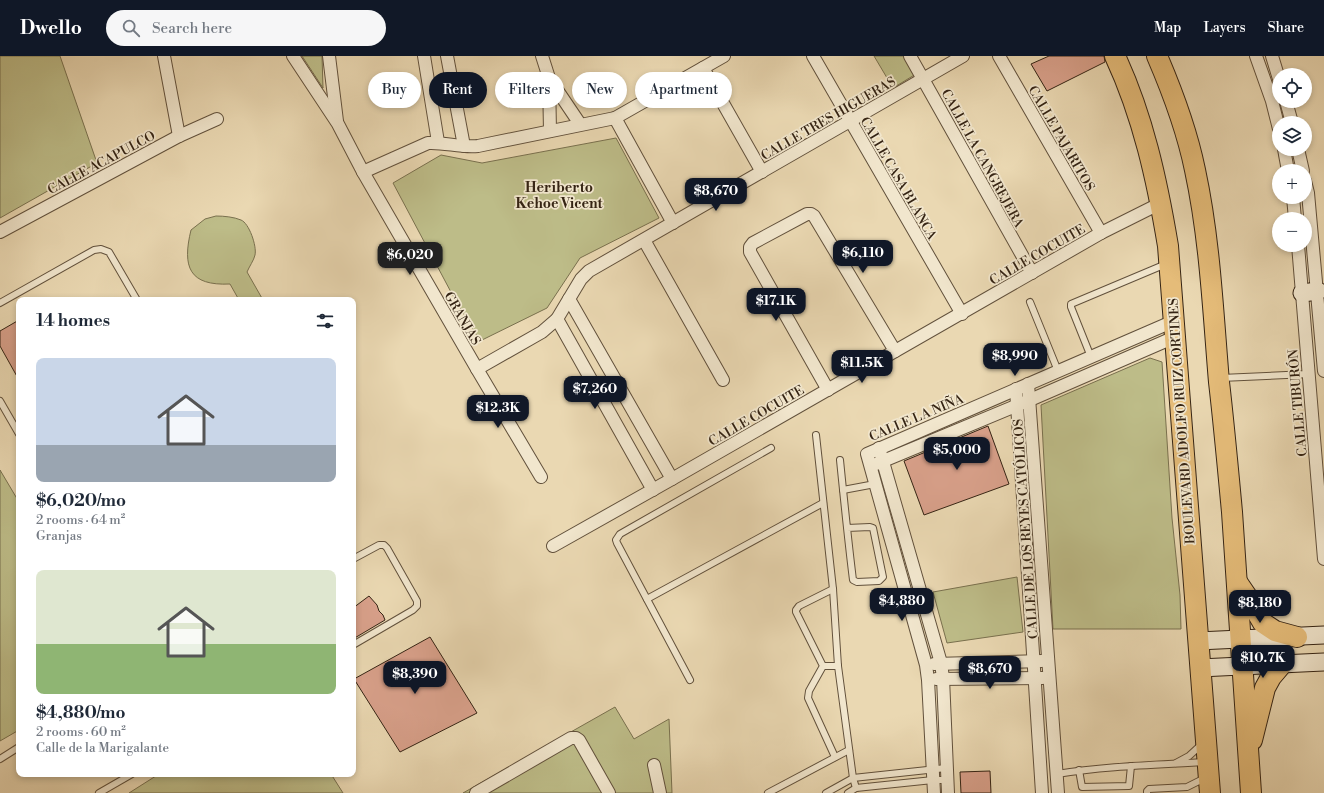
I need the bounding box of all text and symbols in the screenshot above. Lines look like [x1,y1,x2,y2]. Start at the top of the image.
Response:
search box [106,10,386,46]
text: Dwello [20,16,82,40]
icon: search [120,17,142,39]
text: Search here [152,19,232,38]
text: Map [1154,19,1181,37]
text: Layers [1203,19,1246,37]
text: Share [1268,19,1304,37]
map controls [1272,68,1312,252]
button: locate [1272,68,1312,108]
chip: Buy [368,72,421,108]
chip: Rent [429,72,487,108]
chip: Filters [495,72,564,108]
chip: New [572,72,627,108]
chip: Apartment [635,72,732,108]
street label: CALLE TRES HIGUERAS [758,74,899,164]
street label: CALLE PAJARITOS [1024,83,1098,194]
street label: CALLE LA CANGREJERA [937,87,1027,231]
street label: CALLE CASA BLANCA [856,114,940,244]
button: layers [1272,116,1312,156]
street label: CALLE ACAPULCO [45,128,158,198]
button: + [1272,164,1312,204]
pin: $8,670 [683,178,749,212]
district label: Heriberto Kehoe Vicent [516,179,604,213]
text: $8,670 [694,183,738,199]
button: − [1272,212,1312,252]
street label: CALLE COCUITE [987,221,1088,289]
pin: $6,110 [830,240,896,274]
pin: $6,020 [377,242,443,276]
text: $6,110 [842,245,884,261]
text: $6,020 [387,247,433,263]
pin: $17.1K [743,288,809,322]
street label: GRANJAS [440,289,484,348]
text: $17.1K [756,293,796,309]
street label: BOULEVARD ADOLFO RUIZ CORTINES [1165,298,1199,545]
text: 14 homes [36,310,110,332]
icon: filters [314,310,336,332]
pin: $8,990 [982,343,1048,377]
text: $8,990 [992,348,1038,364]
street label: CALLE TIBURÓN [1284,348,1311,457]
pin: $11.5K [829,350,895,384]
text: $11.5K [841,355,883,371]
pin: $7,260 [562,376,628,410]
text: $7,260 [573,381,617,397]
street label: CALLE COCUITE [706,382,807,450]
icon: home [150,384,222,456]
street label: CALLE LA NIÑA [866,390,967,445]
pin: $12.3K [465,395,531,429]
text: $12.3K [476,400,520,416]
street label: CALLE DE LOS REYES CATÓLICOS [1009,418,1042,640]
pin: $5,000 [924,437,990,471]
text: $5,000 [933,442,981,458]
text: $6,020/mo [36,490,126,512]
text: 2 rooms · 64 m² [36,512,125,528]
text: Granjas [36,528,82,544]
pin: $4,880 [869,588,935,622]
pin: $8,180 [1227,590,1293,624]
text: $4,880 [879,593,925,609]
text: $8,180 [1238,595,1282,611]
icon: home [150,596,222,668]
pin: $10.7K [1230,645,1296,679]
text: $10.7K [1241,650,1285,666]
pin: $8,670 [957,656,1023,690]
pin: $8,390 [382,661,448,695]
text: $8,670 [968,661,1012,677]
text: $8,390 [392,666,438,682]
text: $4,880/mo [36,702,125,724]
text: 2 rooms · 60 m² [36,724,126,740]
text: Calle de la Marigalante [36,740,169,756]

